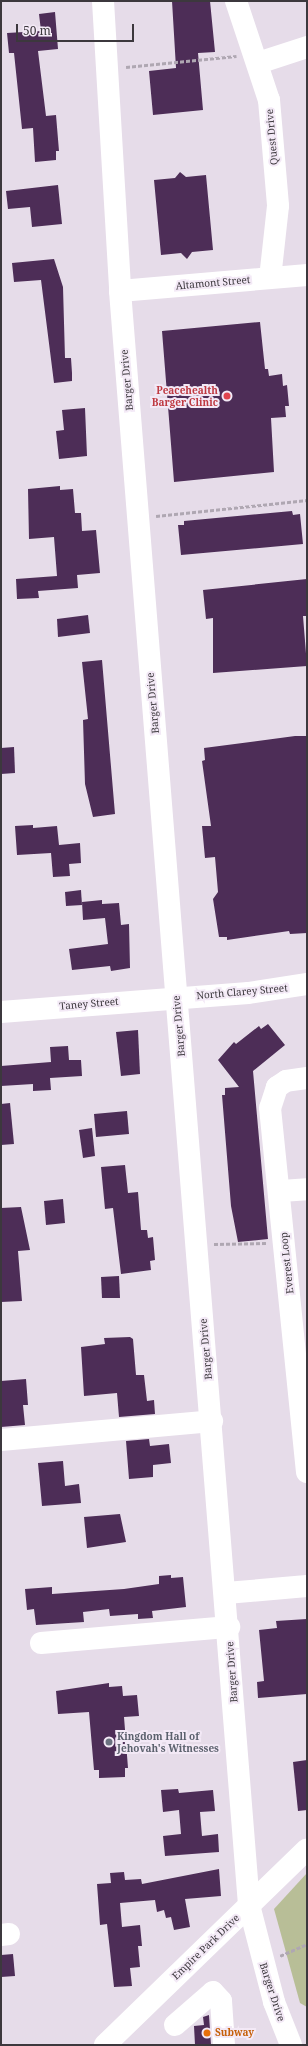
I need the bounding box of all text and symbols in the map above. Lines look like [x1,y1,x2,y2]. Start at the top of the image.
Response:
scale bar [18,16,136,42]
text: 50 m [23,22,51,39]
street label: Quest Drive [264,109,280,165]
street label: Altamont Street [175,274,251,292]
street label: Barger Drive [118,349,136,411]
place label: Peacehealth Barger Clinic [152,384,218,408]
marker: Peacehealth Barger Clinic [221,390,233,402]
street label: Barger Drive [144,672,162,734]
street label: North Clarey Street [196,982,288,1002]
street label: Taney Street [59,995,119,1013]
street label: Barger Drive [170,995,188,1057]
street label: Everest Loop [278,1232,296,1294]
street label: Barger Drive [197,1318,215,1380]
street label: Barger Drive [224,1641,240,1703]
place label: Kingdom Hall of Jehovah's Witnesses [117,1730,219,1754]
marker: Kingdom Hall of Jehovah's Witnesses [104,1737,114,1747]
street label: Empire Park Drive [170,1912,242,1982]
street label: Barger Drive [257,1961,287,2023]
place label: Subway [215,2027,254,2039]
marker: Subway [202,2028,212,2038]

